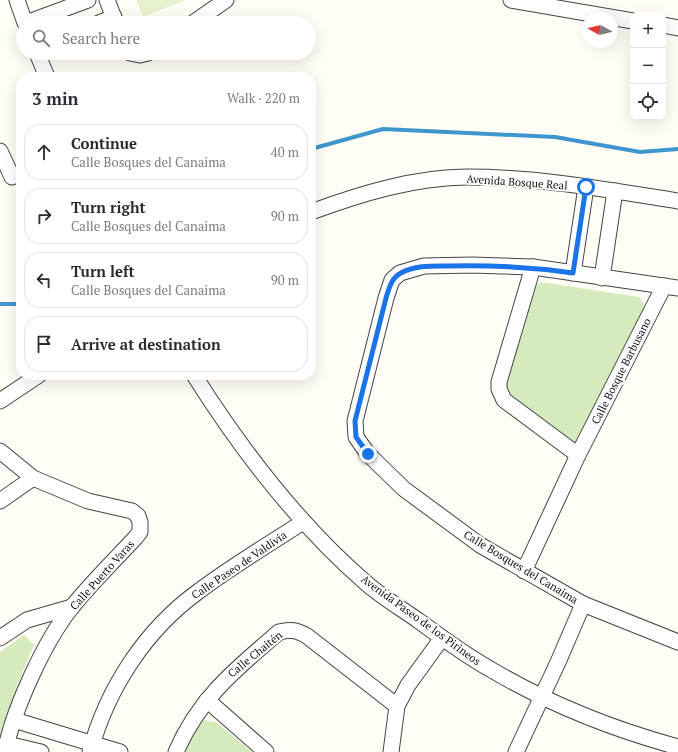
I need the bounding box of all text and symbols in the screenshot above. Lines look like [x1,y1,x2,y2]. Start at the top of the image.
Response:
north arrow [582,12,618,48]
map controls [630,12,666,120]
button: + [630,12,666,48]
search box [16,16,316,60]
icon: search [30,27,52,49]
text: Search here [62,28,140,48]
button: − [630,48,666,84]
button: locate [630,84,666,120]
text: 3 min [32,87,79,110]
text: Walk · 220 m [227,89,300,107]
text: Continue [71,133,137,153]
icon: ahead [33,141,55,163]
text: 40 m [271,143,299,161]
text: Calle Bosques del Canaima [71,153,226,171]
street label: Avenida Bosque Real [466,171,568,193]
route start [577,178,595,196]
text: Turn right [71,197,146,217]
icon: right [33,205,55,227]
text: 90 m [271,207,299,225]
text: Calle Bosques del Canaima [71,217,226,235]
text: Turn left [71,261,135,281]
icon: left [33,269,55,291]
text: 90 m [271,271,299,289]
text: Calle Bosques del Canaima [71,281,226,299]
street label: Calle Bosque Barbusano [588,316,654,426]
icon: arrive [33,333,55,355]
text: Arrive at destination [71,334,221,354]
route end [359,445,377,463]
street label: Calle Bosques del Canaima [461,527,581,607]
street label: Calle Paseo de Valdivia [189,528,290,602]
street label: Calle Puerto Varas [67,537,137,613]
street label: Avenida Paseo de los Pirineos [358,572,484,668]
street label: Calle Chaitén [225,627,285,680]

